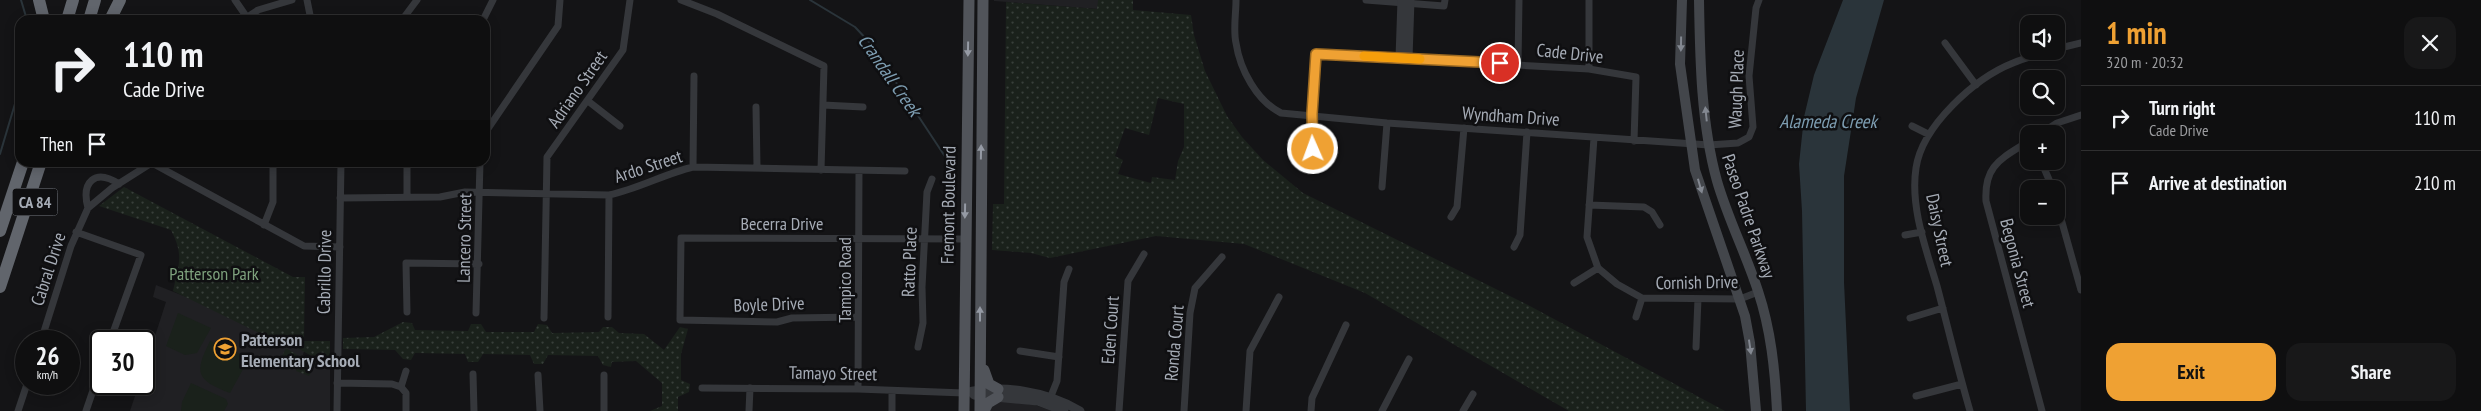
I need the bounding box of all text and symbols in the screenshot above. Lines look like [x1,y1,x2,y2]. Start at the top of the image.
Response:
text: 1 min [2106,13,2167,52]
map controls [2020,15,2065,225]
button: sound [2020,15,2065,60]
button: close [2404,17,2456,69]
water label: Crandall Creek [853,29,929,123]
text: 110 m [123,31,204,77]
icon: right [40,35,105,100]
one-way arrow [1676,36,1684,52]
street label: Cade Drive [1535,38,1605,68]
one-way arrow [964,41,972,57]
pin [1479,42,1521,84]
street label: Adriano Street [542,46,612,132]
icon: arrive [1486,49,1514,77]
street label: Waugh Place [1723,49,1749,129]
text: 320 m · 20:32 [2106,52,2184,72]
button: search [2020,70,2065,115]
text: Cade Drive [123,75,205,103]
text: Turn right [2149,96,2215,120]
street label: Wyndham Drive [1461,101,1561,131]
icon: right [2106,104,2134,132]
one-way arrow [1701,106,1709,122]
text: 110 m [2414,106,2456,130]
water label: Alameda Creek [1779,109,1879,133]
text: Cade Drive [2149,120,2209,140]
position arrow [1286,122,1338,174]
button: + [2020,125,2065,170]
icon: arrive [83,130,111,158]
text: Then [40,132,73,156]
street label: Ardo Street [611,144,685,188]
one-way arrow [977,144,985,160]
street label: Fremont Boulevard [935,146,961,264]
street label: Paseo Padre Parkway [1717,151,1781,281]
icon: arrive [2106,169,2134,197]
text: Arrive at destination [2149,171,2287,195]
text: 210 m [2414,171,2456,195]
one-way arrow [1697,179,1705,194]
button: − [2020,180,2065,225]
road number: CA 84 [12,188,58,216]
street label: Daisy Street [1921,191,1959,269]
street label: Lancero Street [452,193,476,283]
one-way arrow [961,203,969,219]
street label: Becerra Drive [741,212,823,235]
street label: Begonia Street [1995,216,2041,310]
street label: Ratto Place [896,226,922,298]
street label: Cabral Drive [25,229,71,309]
street label: Cabrillo Drive [312,230,336,314]
street label: Tampico Road [833,237,856,323]
park label: Patterson Park [169,262,259,285]
street label: Cornish Drive [1655,270,1739,294]
street label: Boyle Drive [733,291,805,317]
street label: Eden Court [1096,295,1124,365]
street label: Ronda Court [1159,304,1189,382]
one-way arrow [976,306,984,322]
place label: Patterson Elementary School [241,328,360,372]
speed limit sign: 30 [90,330,155,395]
school or university icon: Patterson Elementary School [213,337,237,361]
one-way arrow [1746,339,1754,355]
text: 26 [36,340,59,372]
button: Exit [2106,343,2276,401]
button: Share [2286,343,2456,401]
street label: Tamayo Street [789,361,877,385]
text: km/h [37,367,58,382]

